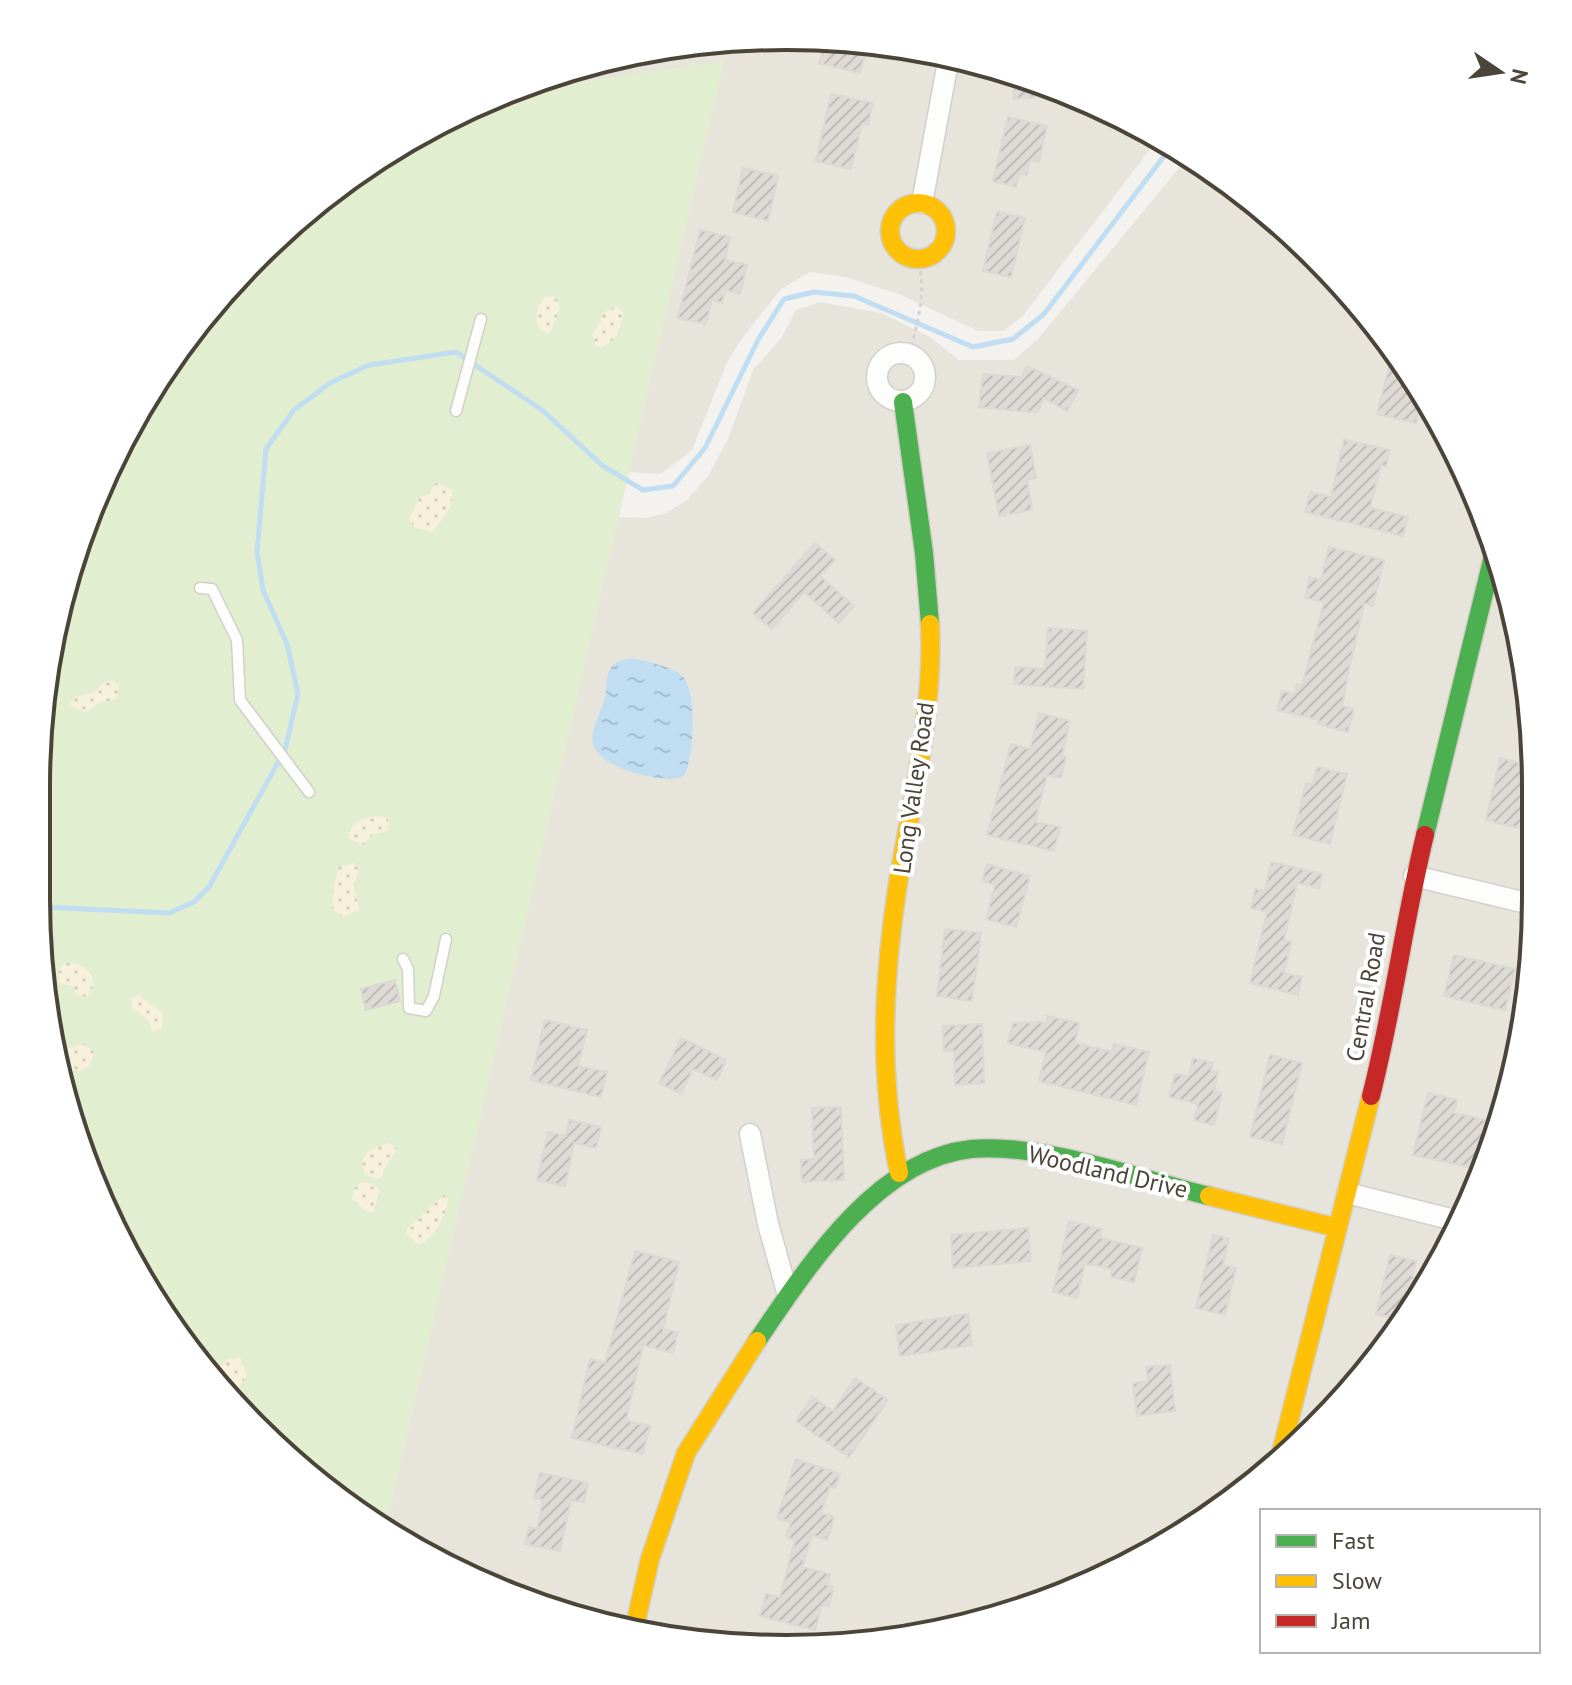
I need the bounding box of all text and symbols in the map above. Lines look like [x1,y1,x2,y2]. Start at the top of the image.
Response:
north arrow [1460,32,1540,112]
text: N [1504,66,1535,87]
street label: Long Valley Road [886,700,941,876]
street label: Central Road [1339,930,1392,1064]
street label: Woodland Drive [1025,1138,1191,1205]
legend [1260,1509,1540,1653]
text: Fast [1332,1525,1375,1556]
text: Slow [1332,1565,1382,1596]
text: Jam [1331,1605,1370,1636]

